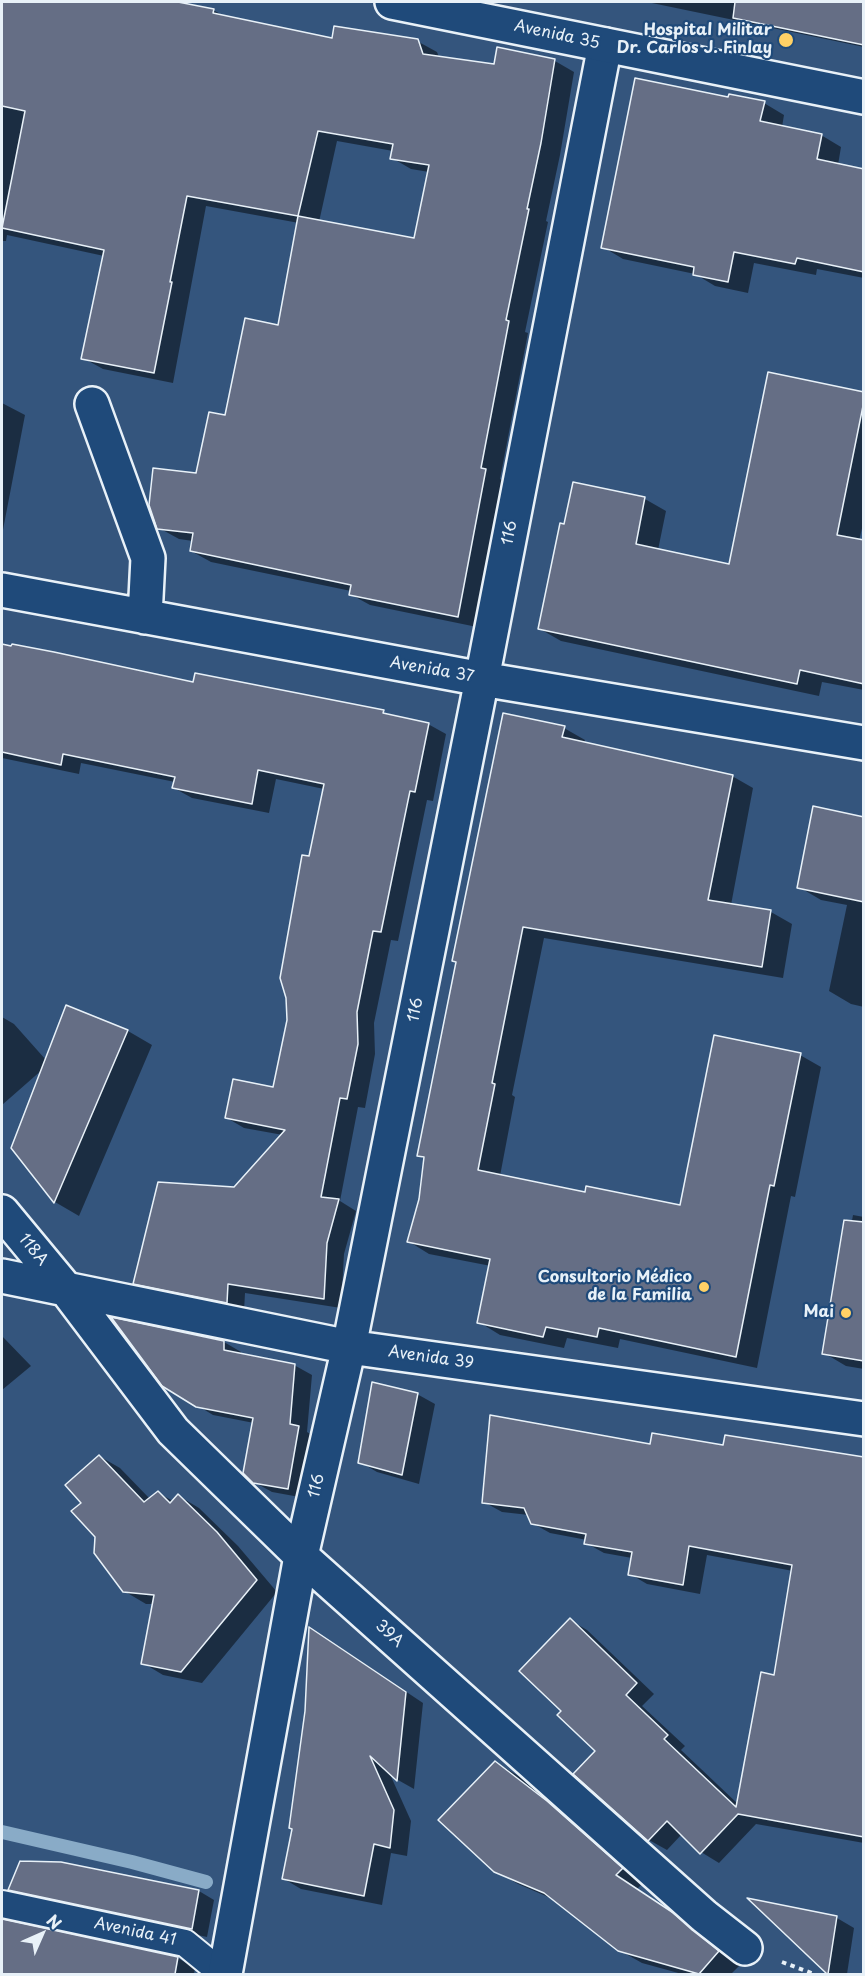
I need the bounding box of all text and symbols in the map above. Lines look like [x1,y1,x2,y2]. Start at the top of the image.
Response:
street label: Avenida 35 [513,17,601,53]
place label: Hospital Militar Dr. Carlos J. Finlay [617,21,772,59]
marker: Hospital Militar Dr. Carlos J. Finlay [777,31,795,49]
street label: 116 [498,519,522,547]
street label: Avenida 37 [388,653,476,687]
street label: 116 [404,996,428,1024]
street label: 118A [14,1230,52,1270]
place label: Consultorio Médico de la Familia [538,1268,692,1306]
marker: Consultorio Médico de la Familia [697,1280,711,1294]
place label: Mai [804,1303,834,1323]
marker: Mai [839,1306,853,1320]
street label: Avenida 39 [387,1343,475,1373]
street label: 116 [305,1472,329,1500]
street label: 39A [371,1616,407,1652]
north arrow [12,1904,72,1964]
text: N [42,1908,68,1934]
street label: Avenida 41 [92,1914,178,1950]

